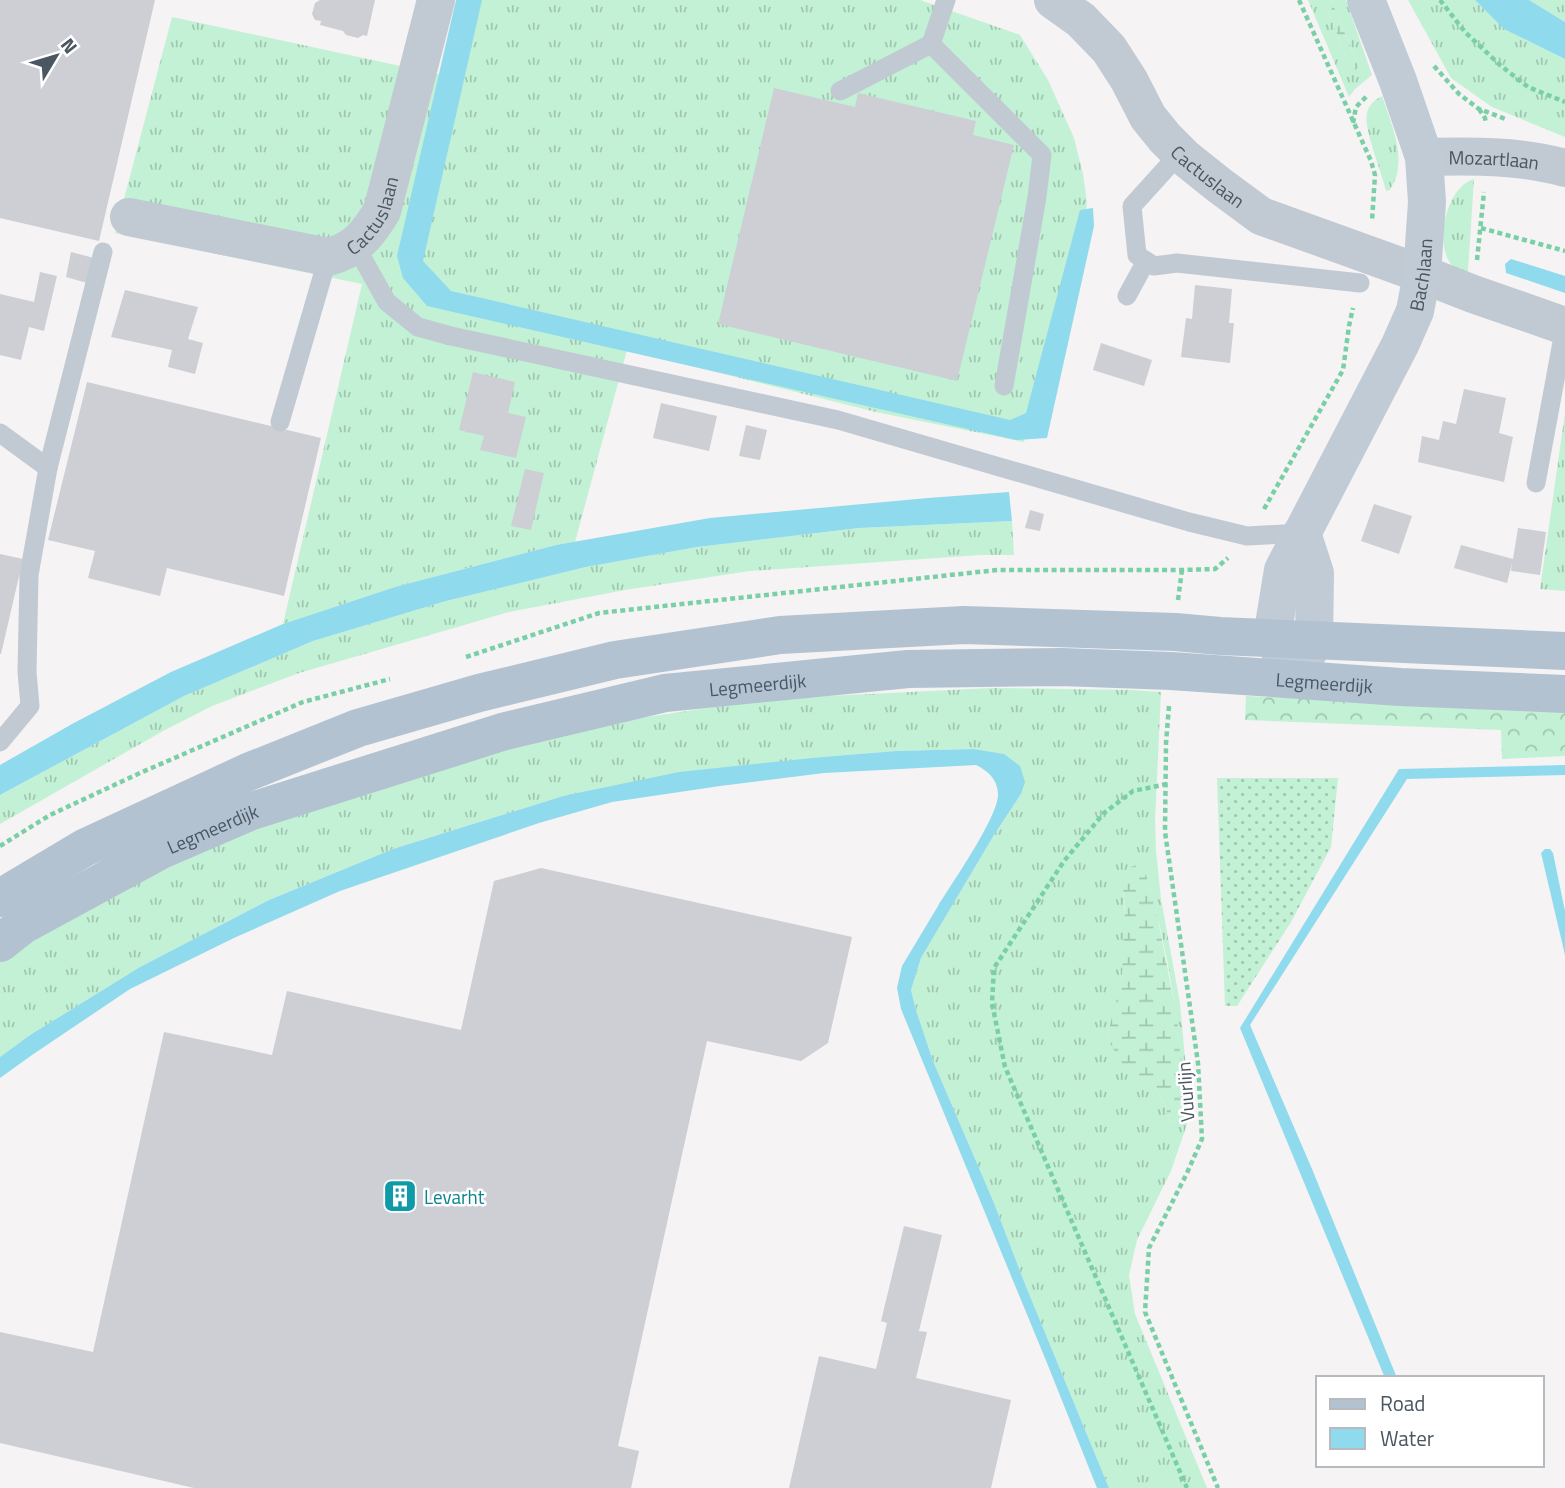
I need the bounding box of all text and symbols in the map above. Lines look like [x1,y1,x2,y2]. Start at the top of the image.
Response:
north arrow [21,21,91,91]
text: N [54,31,85,59]
street label: Cactuslaan [1165,138,1252,214]
street label: Mozartlaan [1448,142,1541,176]
street label: Cactuslaan [340,173,405,261]
street label: Bachlaan [1401,237,1439,314]
street label: Legmeerdijk [1275,664,1374,700]
street label: Legmeerdijk [708,665,807,703]
street label: Legmeerdijk [162,796,262,861]
street label: Vuurlijn [1168,1061,1202,1123]
building icon: Levarht [381,1177,419,1215]
place label: Levarht [424,1182,485,1211]
legend [1316,1376,1544,1467]
text: Road [1380,1387,1425,1419]
text: Water [1380,1422,1434,1454]

